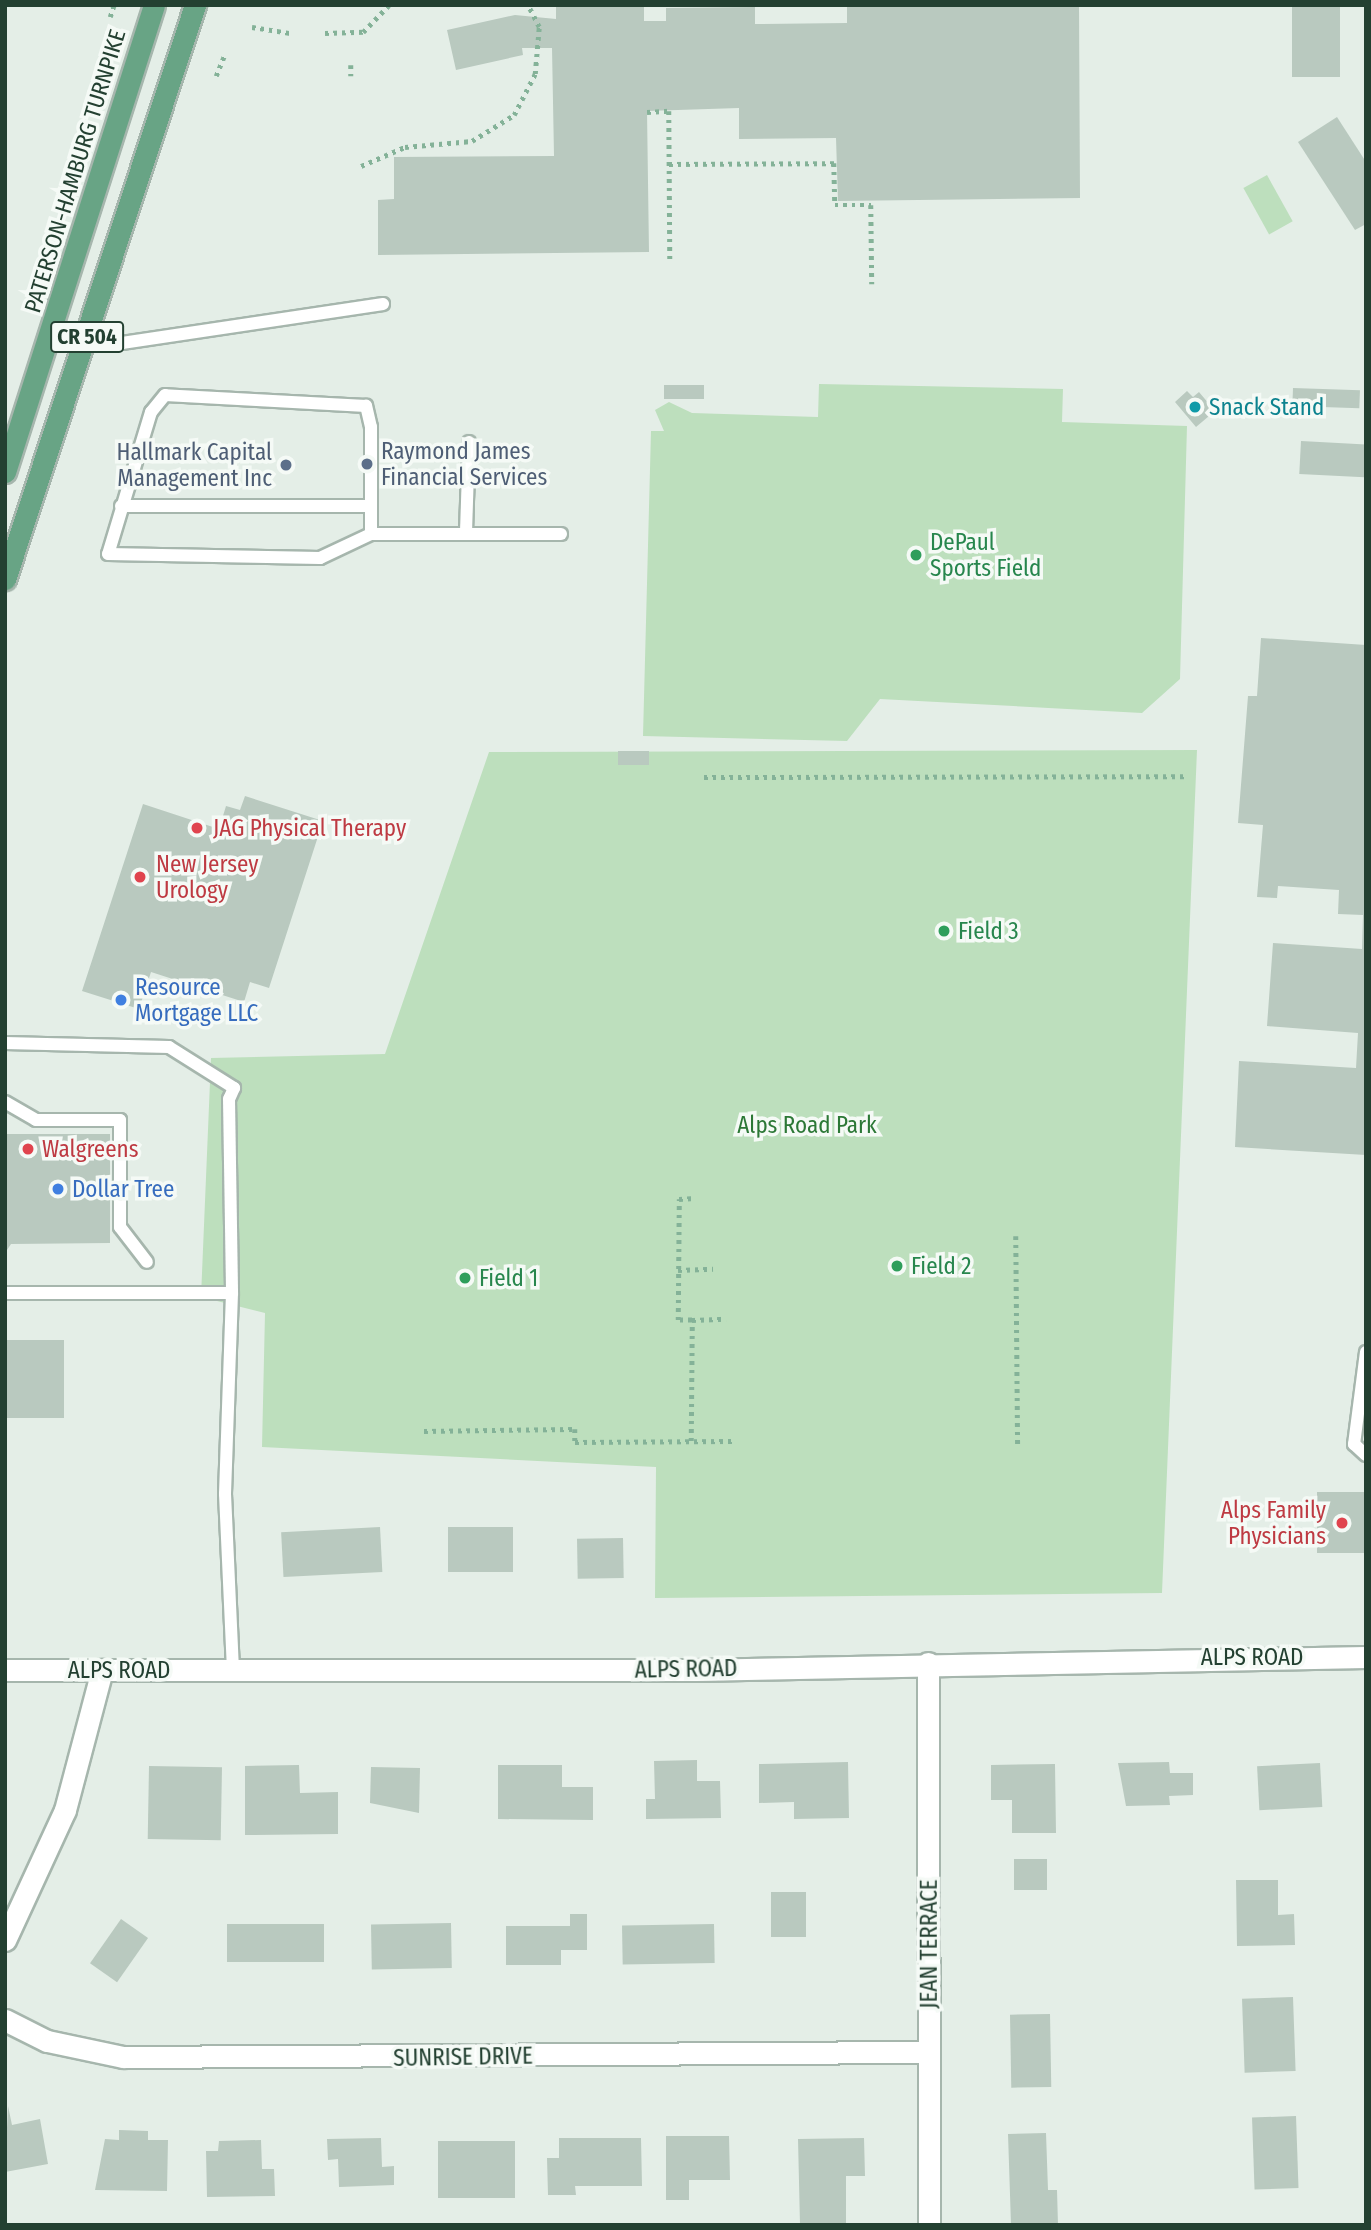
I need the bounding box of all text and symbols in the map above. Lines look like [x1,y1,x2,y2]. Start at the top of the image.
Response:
street label: PATERSON-HAMBURG TURNPIKE [19,26,131,316]
road number: CR 504 [48,320,126,354]
place label: Snack Stand [1209,393,1324,421]
marker: Snack Stand [1187,399,1203,415]
place label: Raymond James Financial Services [381,437,547,491]
place label: Hallmark Capital Management Inc [117,438,272,492]
marker: Raymond James Financial Services [359,456,375,472]
marker: Hallmark Capital Management Inc [278,457,294,473]
place label: DePaul Sports Field [930,528,1041,582]
marker: DePaul Sports Field [908,547,924,563]
place label: JAG Physical Therapy [213,814,406,842]
marker: JAG Physical Therapy [187,818,207,838]
place label: New Jersey Urology [156,850,258,904]
marker: New Jersey Urology [130,867,150,887]
place label: Field 3 [958,917,1019,945]
marker: Field 3 [936,923,952,939]
place label: Resource Mortgage LLC [135,973,258,1027]
marker: Resource Mortgage LLC [113,992,129,1008]
park label: Alps Road Park [737,1111,877,1139]
place label: Walgreens [42,1135,139,1163]
marker: Walgreens [20,1141,36,1157]
place label: Dollar Tree [72,1175,174,1203]
marker: Dollar Tree [50,1181,66,1197]
place label: Field 2 [911,1252,971,1280]
marker: Field 2 [889,1258,905,1274]
place label: Field 1 [479,1264,538,1292]
marker: Field 1 [457,1270,473,1286]
place label: Alps Family Physicians [1221,1496,1326,1550]
marker: Alps Family Physicians [1332,1513,1352,1533]
street label: ALPS ROAD [1201,1643,1303,1671]
street label: ALPS ROAD [634,1654,738,1684]
street label: ALPS ROAD [68,1656,170,1684]
street label: JEAN TERRACE [915,1879,943,2009]
street label: SUNRISE DRIVE [393,2042,533,2072]

